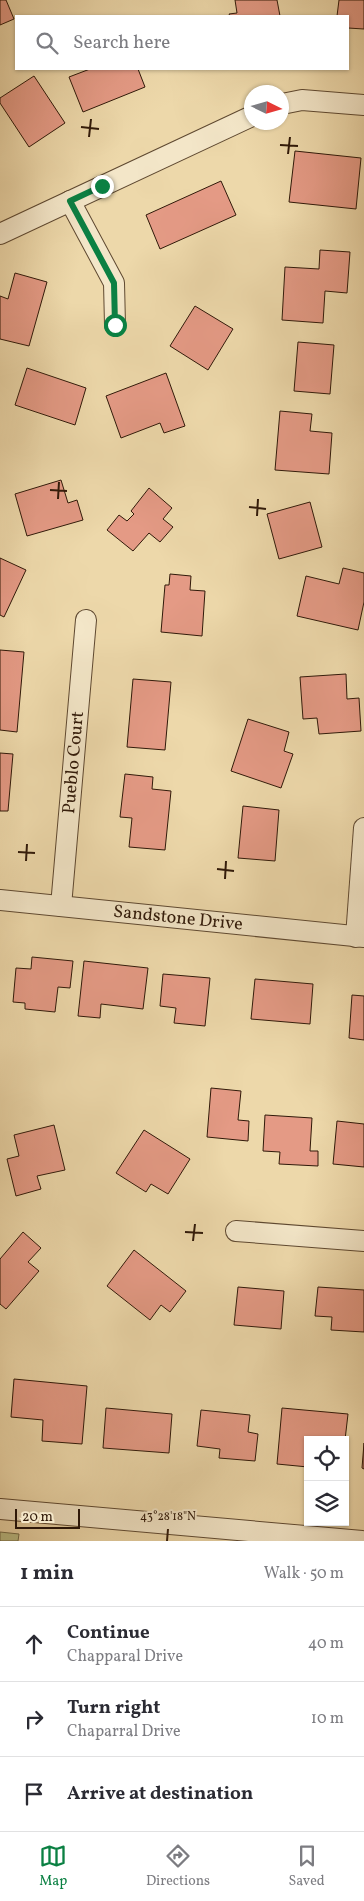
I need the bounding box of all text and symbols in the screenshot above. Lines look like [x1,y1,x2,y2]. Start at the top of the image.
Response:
search box [15,15,349,70]
icon: search [33,29,61,57]
text: Search here [73,30,170,56]
north arrow [244,85,289,130]
route end [91,175,114,198]
route start [104,314,127,337]
street label: Pueblo Court [57,710,90,815]
street label: Sandstone Drive [112,899,244,937]
map controls [304,1436,349,1526]
button: locate [304,1436,349,1481]
button: layers [304,1481,349,1526]
scale bar [15,1506,80,1529]
text: 20 m [22,1508,53,1527]
text: 43°28'18"N [140,1509,196,1525]
text: 1 min [20,1559,74,1588]
text: Walk · 50 m [264,1563,344,1585]
text: Continue [67,1620,150,1646]
icon: ahead [20,1630,48,1658]
text: 40 m [308,1633,344,1655]
text: Chapparal Drive [67,1646,183,1668]
text: Turn right [67,1695,160,1721]
icon: right [20,1705,48,1733]
text: 10 m [311,1708,344,1730]
text: Chaparral Drive [67,1721,181,1743]
icon: arrive [20,1780,48,1808]
text: Arrive at destination [67,1781,253,1807]
tab: Map [39,1842,67,1891]
tab: Directions [146,1842,210,1891]
tab: Saved [289,1842,325,1891]

